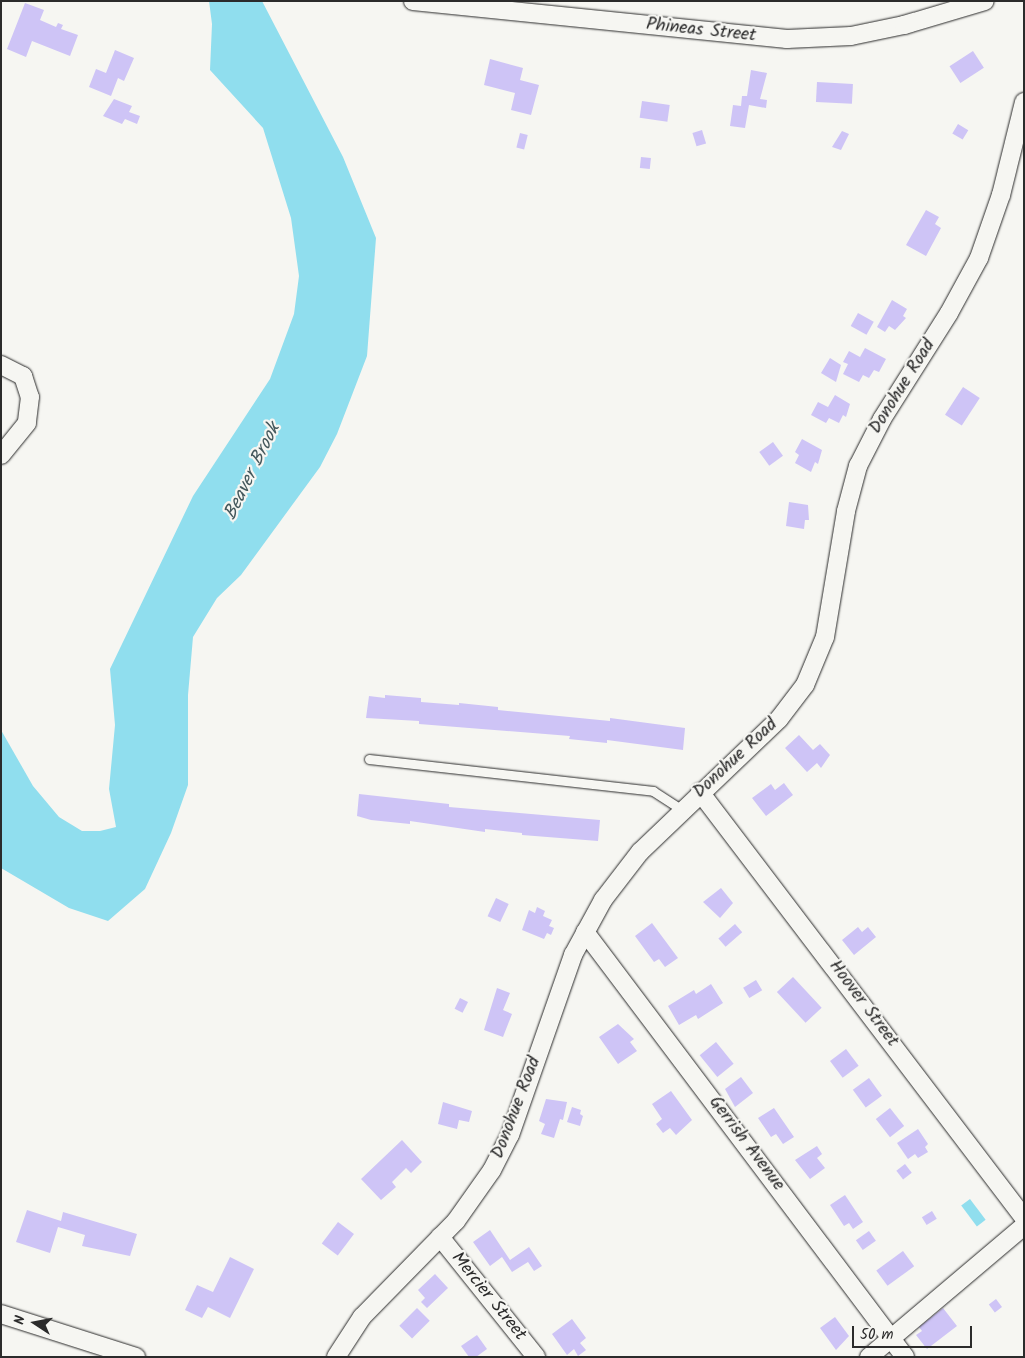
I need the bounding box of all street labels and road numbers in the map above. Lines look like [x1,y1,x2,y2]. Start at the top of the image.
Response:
street label: Phineas Street [645,14,757,48]
street label: Donohue Road [865,336,941,438]
street label: Donohue Road [689,715,783,803]
street label: Hoover Street [823,956,903,1052]
street label: Donohue Road [488,1054,546,1162]
street label: Gerrish Avenue [703,1092,789,1196]
street label: Mercier Street [446,1248,530,1346]

